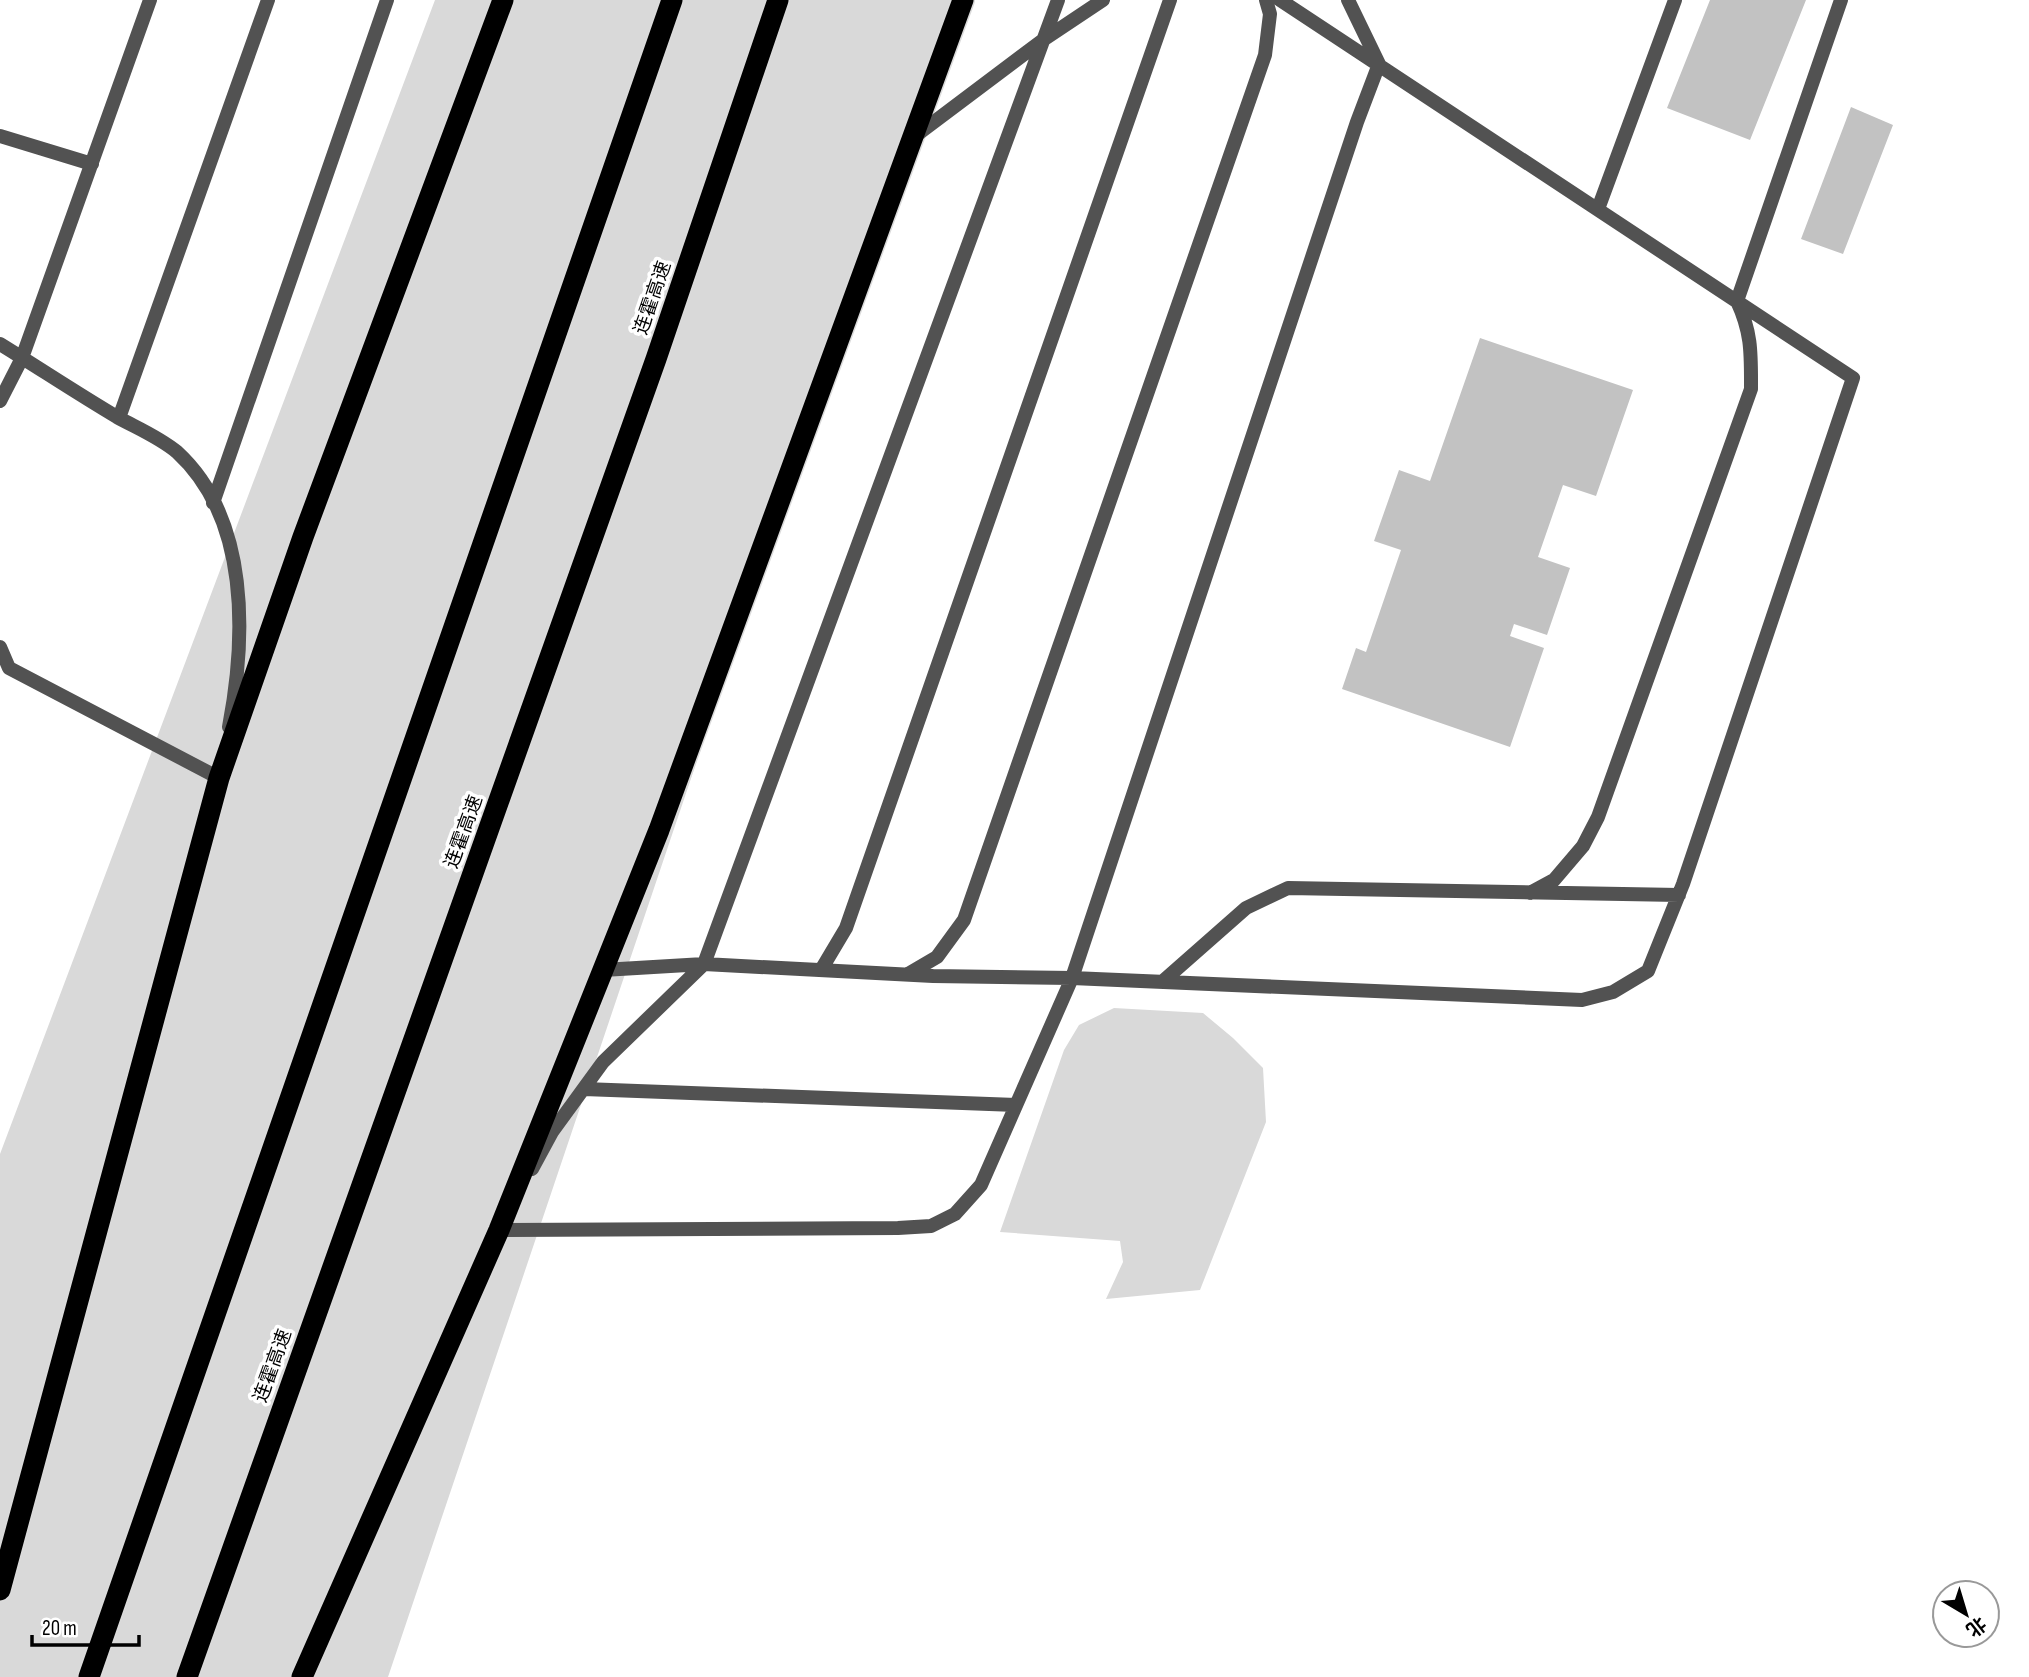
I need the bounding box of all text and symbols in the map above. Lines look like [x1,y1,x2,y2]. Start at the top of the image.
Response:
street label: 连霍高速 [630,258,676,338]
street label: 连霍高速 [440,792,488,872]
street label: 连霍高速 [249,1326,297,1406]
north arrow [1931,1579,2001,1649]
scale bar [32,1604,138,1648]
text: 北 [1961,1611,1990,1641]
text: 20 m [42,1616,77,1641]

